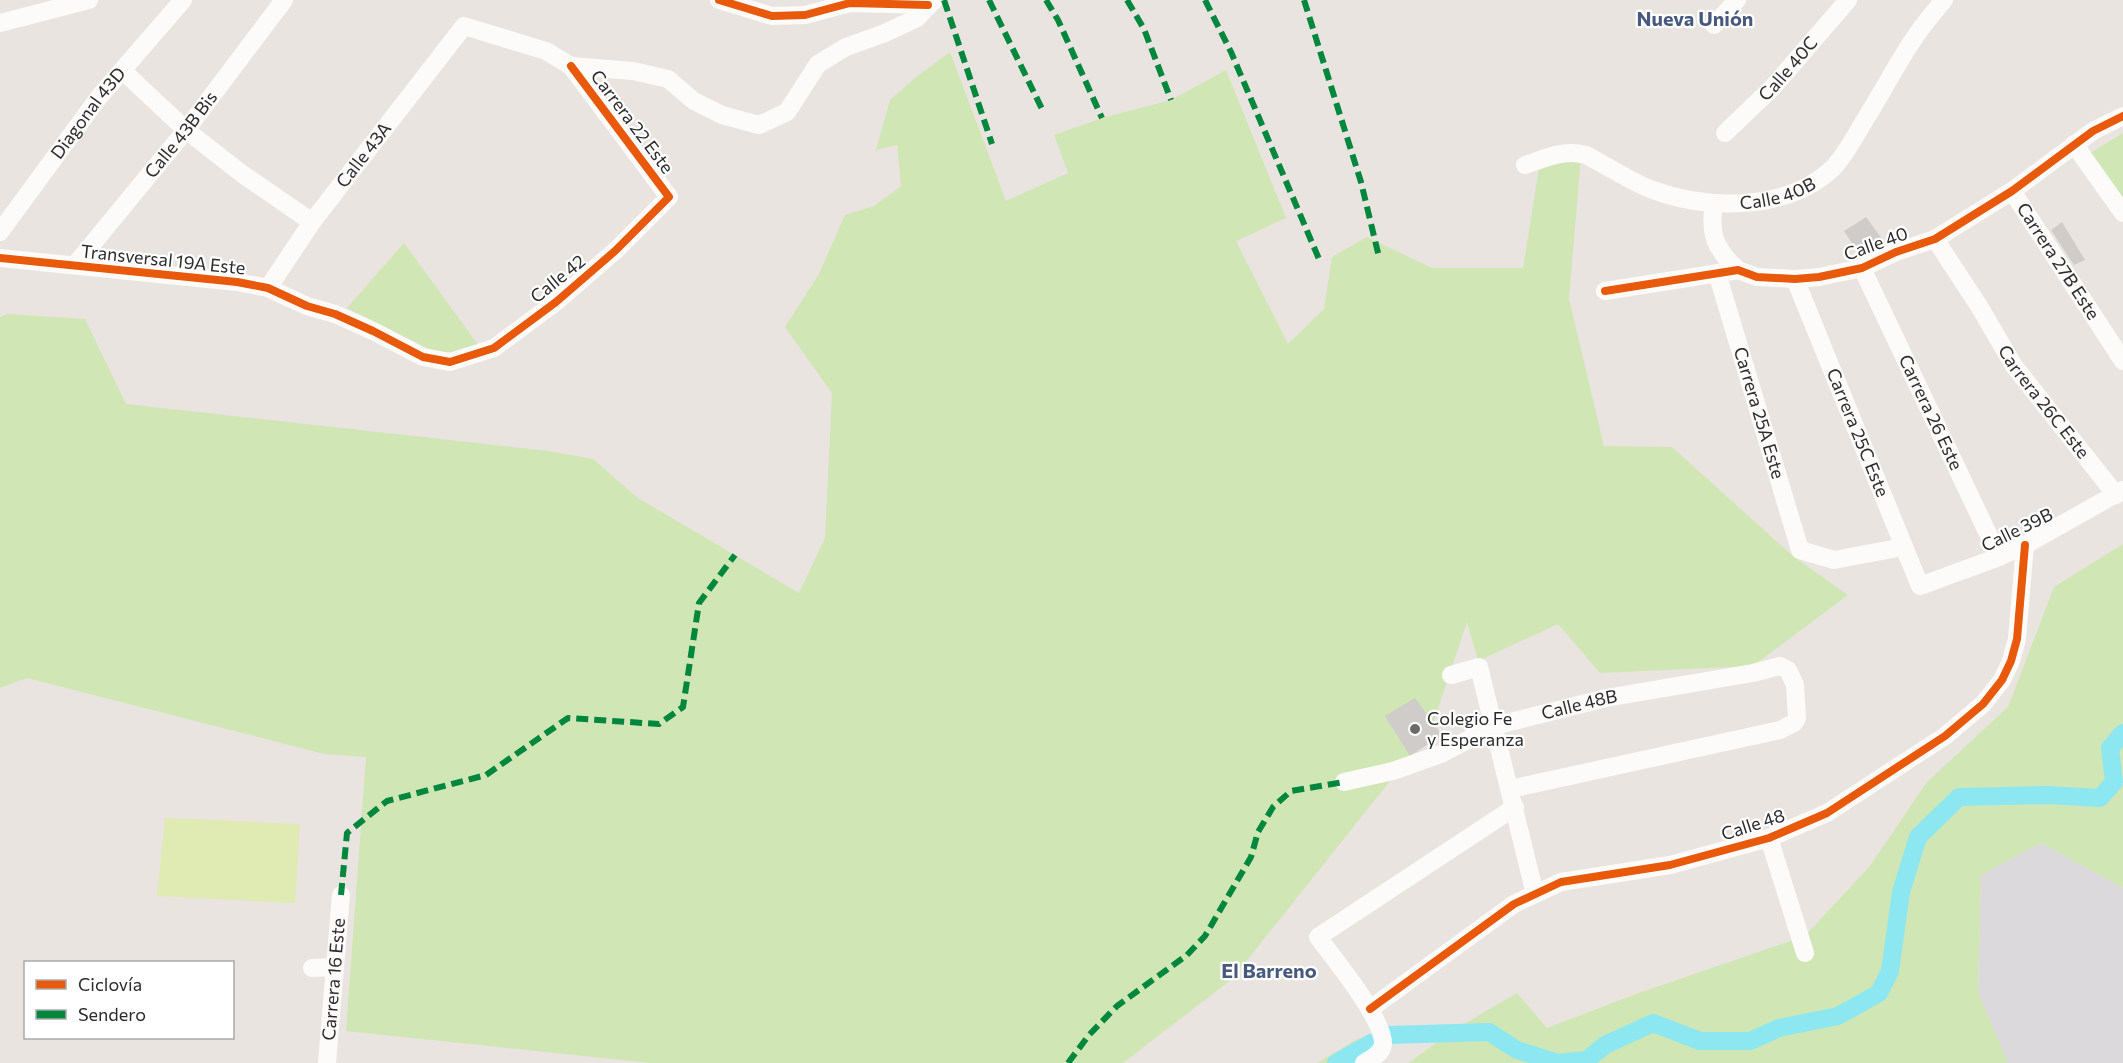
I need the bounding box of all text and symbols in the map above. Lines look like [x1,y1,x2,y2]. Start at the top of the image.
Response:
district label: Nueva Unión [1637,6,1753,30]
street label: Calle 40C [1753,31,1822,105]
street label: Diagonal 43D [45,62,130,163]
street label: Carrera 22 Este [587,65,679,178]
street label: Calle 43B Bis [139,86,221,182]
street label: Calle 43A [331,117,395,192]
street label: Calle 40B [1739,172,1819,213]
street label: Carrera 27B Este [2013,198,2105,323]
street label: Calle 40 [1841,221,1911,265]
street label: Transversal 19A Este [80,239,246,279]
street label: Calle 42 [525,249,589,307]
street label: Carrera 26C Este [1994,341,2095,463]
street label: Carrera 25A Este [1730,344,1790,481]
street label: Carrera 26 Este [1895,351,1968,473]
street label: Carrera 25C Este [1823,365,1895,500]
street label: Calle 39B [1977,502,2056,556]
street label: Calle 48B [1539,684,1619,724]
place label: Colegio Fe y Esperanza [1427,707,1524,750]
marker: Colegio Fe y Esperanza [1408,722,1422,736]
street label: Calle 48 [1718,803,1787,845]
street label: Carrera 16 Este [317,917,349,1041]
district label: El Barreno [1221,958,1317,982]
legend [24,961,234,1039]
text: Ciclovía [78,973,142,995]
text: Sendero [78,1003,146,1025]

